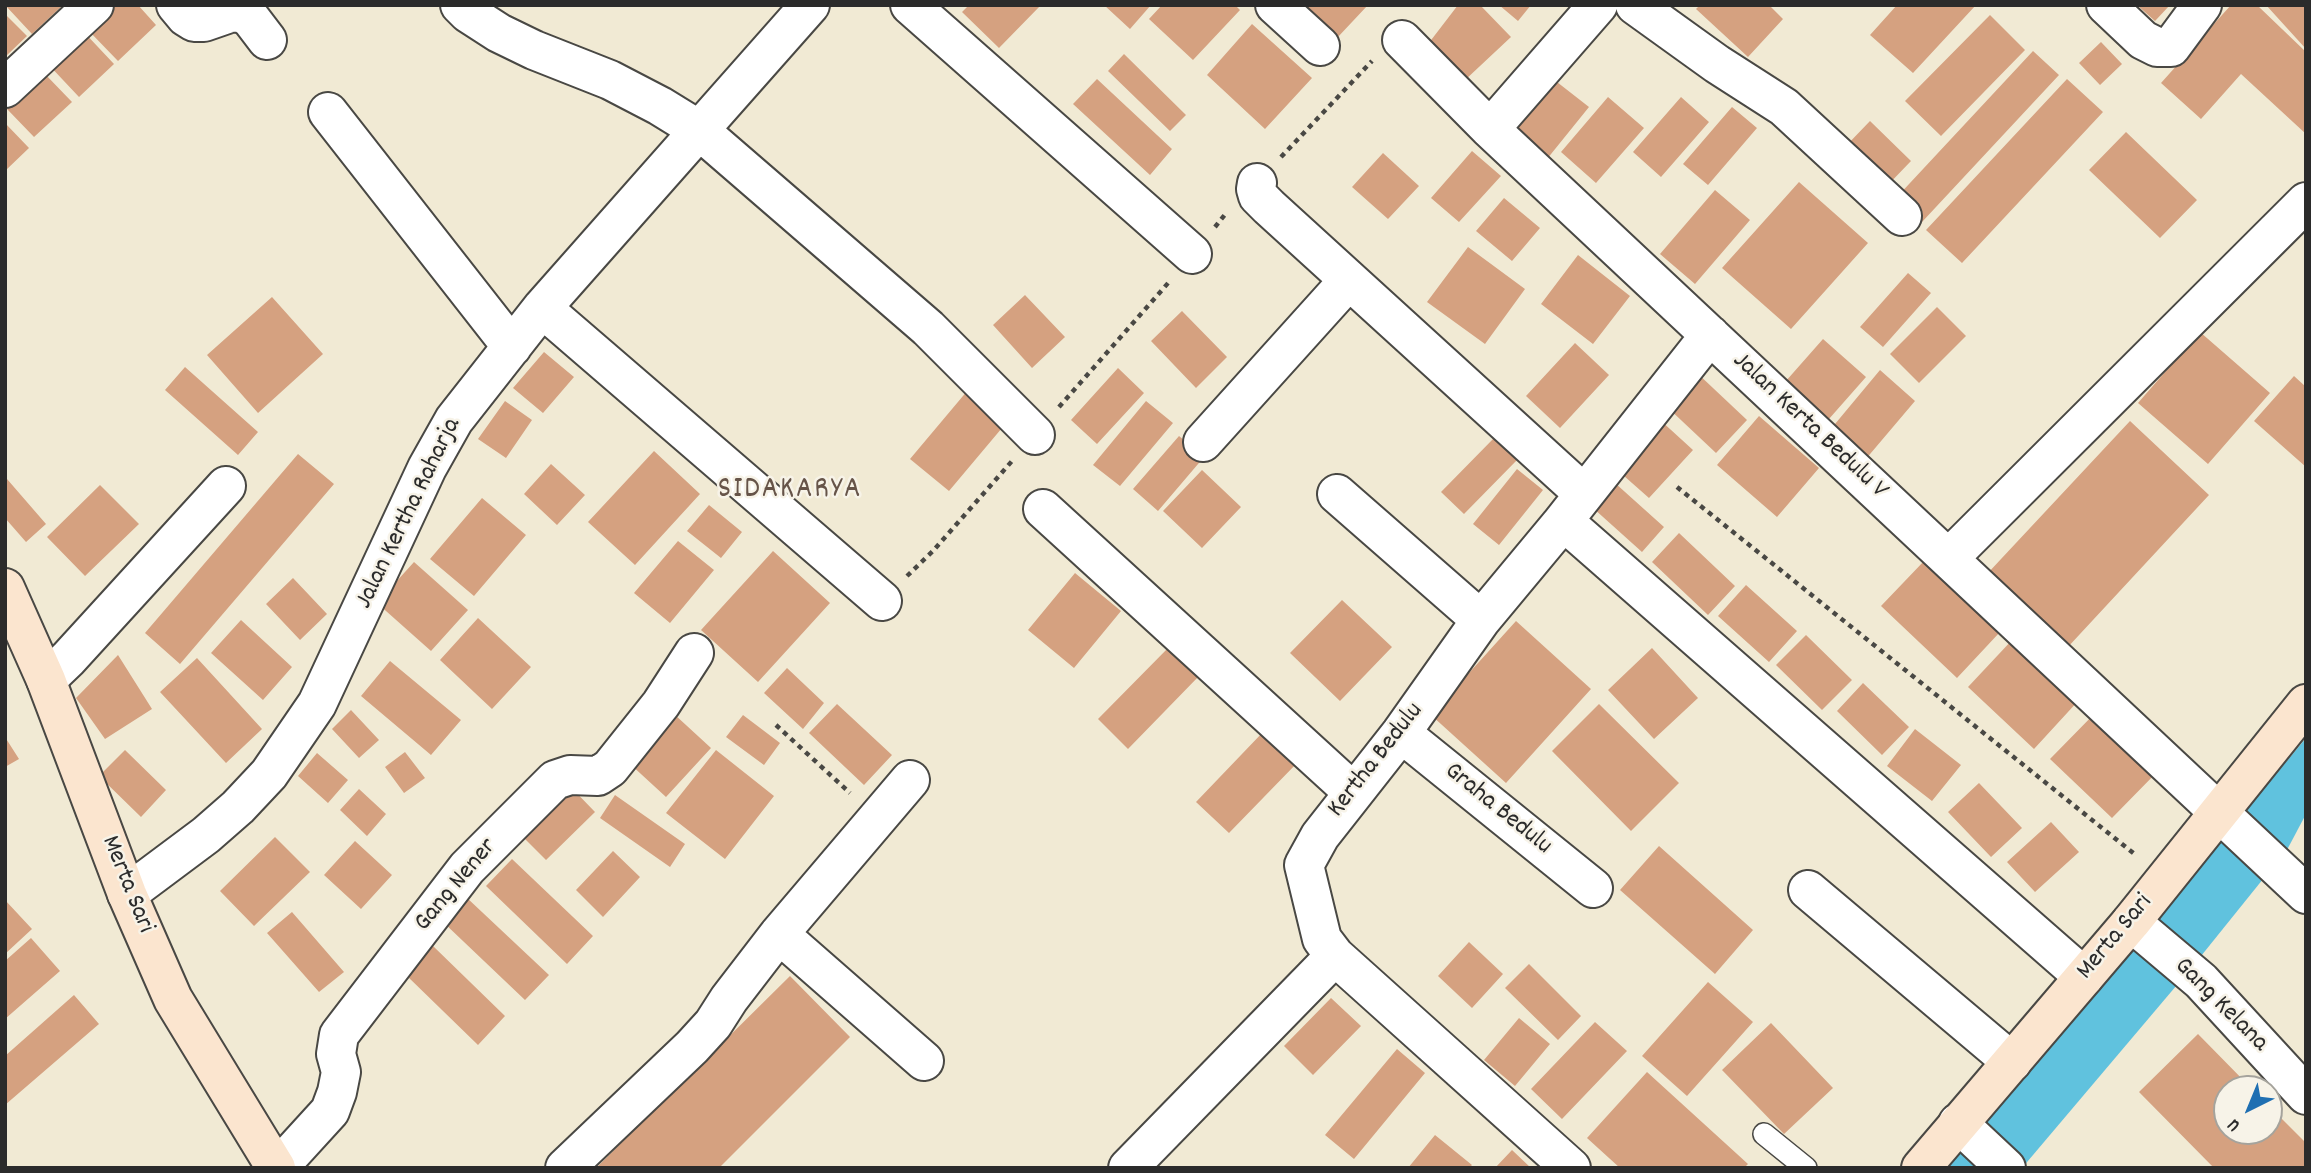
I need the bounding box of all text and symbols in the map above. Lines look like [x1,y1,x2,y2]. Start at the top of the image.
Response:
street label: Jalan Kerta Bedulu V [1725,347,1893,507]
street label: Jalan Kertha Raharja [350,414,470,614]
district label: SIDAKARYA [719,474,861,510]
street label: Kertha Bedulu [1322,697,1432,825]
street label: Graha Bedulu [1437,757,1557,863]
street label: Merta Sari [92,832,160,938]
street label: Gang Nener [409,833,505,939]
street label: Merta Sari [2071,889,2161,987]
street label: Gang Kelana [2166,952,2274,1060]
north arrow [2213,1075,2283,1145]
text: U [2222,1111,2247,1137]

